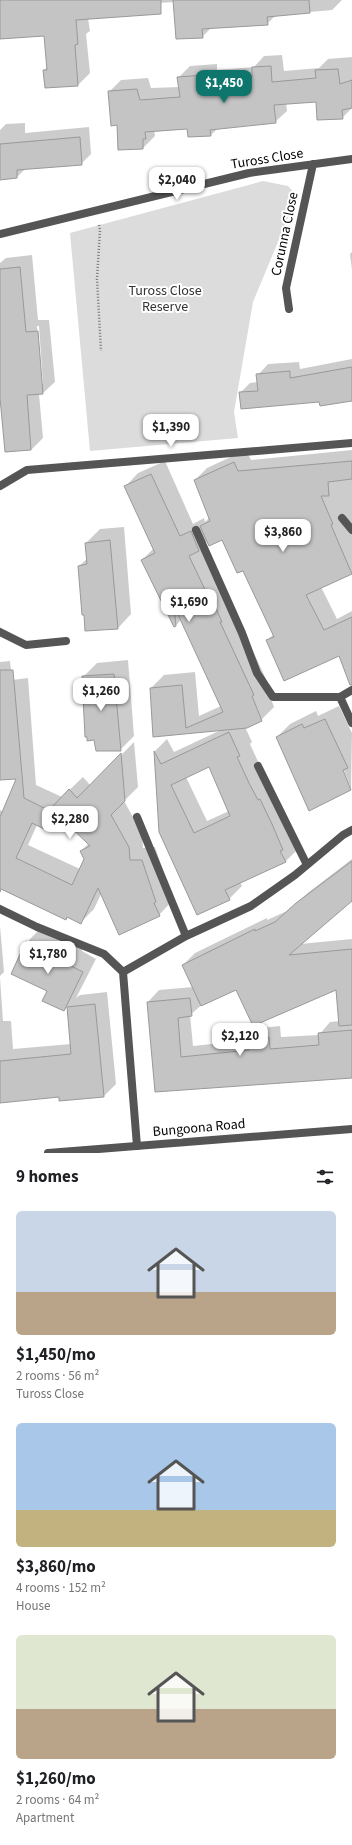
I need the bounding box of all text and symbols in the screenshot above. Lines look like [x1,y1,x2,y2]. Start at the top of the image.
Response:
pin: $1,450 [191,70,257,104]
text: $1,450 [205,74,243,92]
street label: Tuross Close [229,143,305,175]
pin: $2,040 [144,167,210,201]
text: $2,040 [158,171,196,189]
street label: Corunna Close [266,190,304,278]
park label: Tuross Close Reserve [128,281,202,317]
pin: $1,390 [138,414,204,448]
text: $1,390 [152,418,190,436]
pin: $3,860 [250,519,316,553]
text: $3,860 [264,523,302,541]
pin: $1,690 [156,589,222,623]
text: $1,690 [170,593,208,611]
pin: $1,260 [68,678,134,712]
text: $1,260 [82,682,120,700]
pin: $2,280 [37,806,103,840]
text: $2,280 [51,810,89,828]
pin: $1,780 [15,941,81,975]
text: $1,780 [29,945,67,963]
pin: $2,120 [207,1023,273,1057]
text: $2,120 [221,1027,259,1045]
street label: Bungoona Road [152,1114,246,1142]
text: 9 homes [16,1165,78,1189]
icon: filters [314,1166,336,1188]
icon: home [140,1237,212,1309]
text: $1,450/mo [16,1343,96,1367]
text: 2 rooms · 56 m² [16,1367,99,1385]
text: Tuross Close [16,1385,84,1403]
icon: home [140,1449,212,1521]
text: $3,860/mo [16,1555,96,1579]
text: 4 rooms · 152 m² [16,1579,106,1597]
text: House [16,1597,51,1615]
icon: home [140,1661,212,1733]
text: $1,260/mo [16,1767,96,1791]
text: 2 rooms · 64 m² [16,1791,99,1809]
text: Apartment [16,1809,74,1827]

